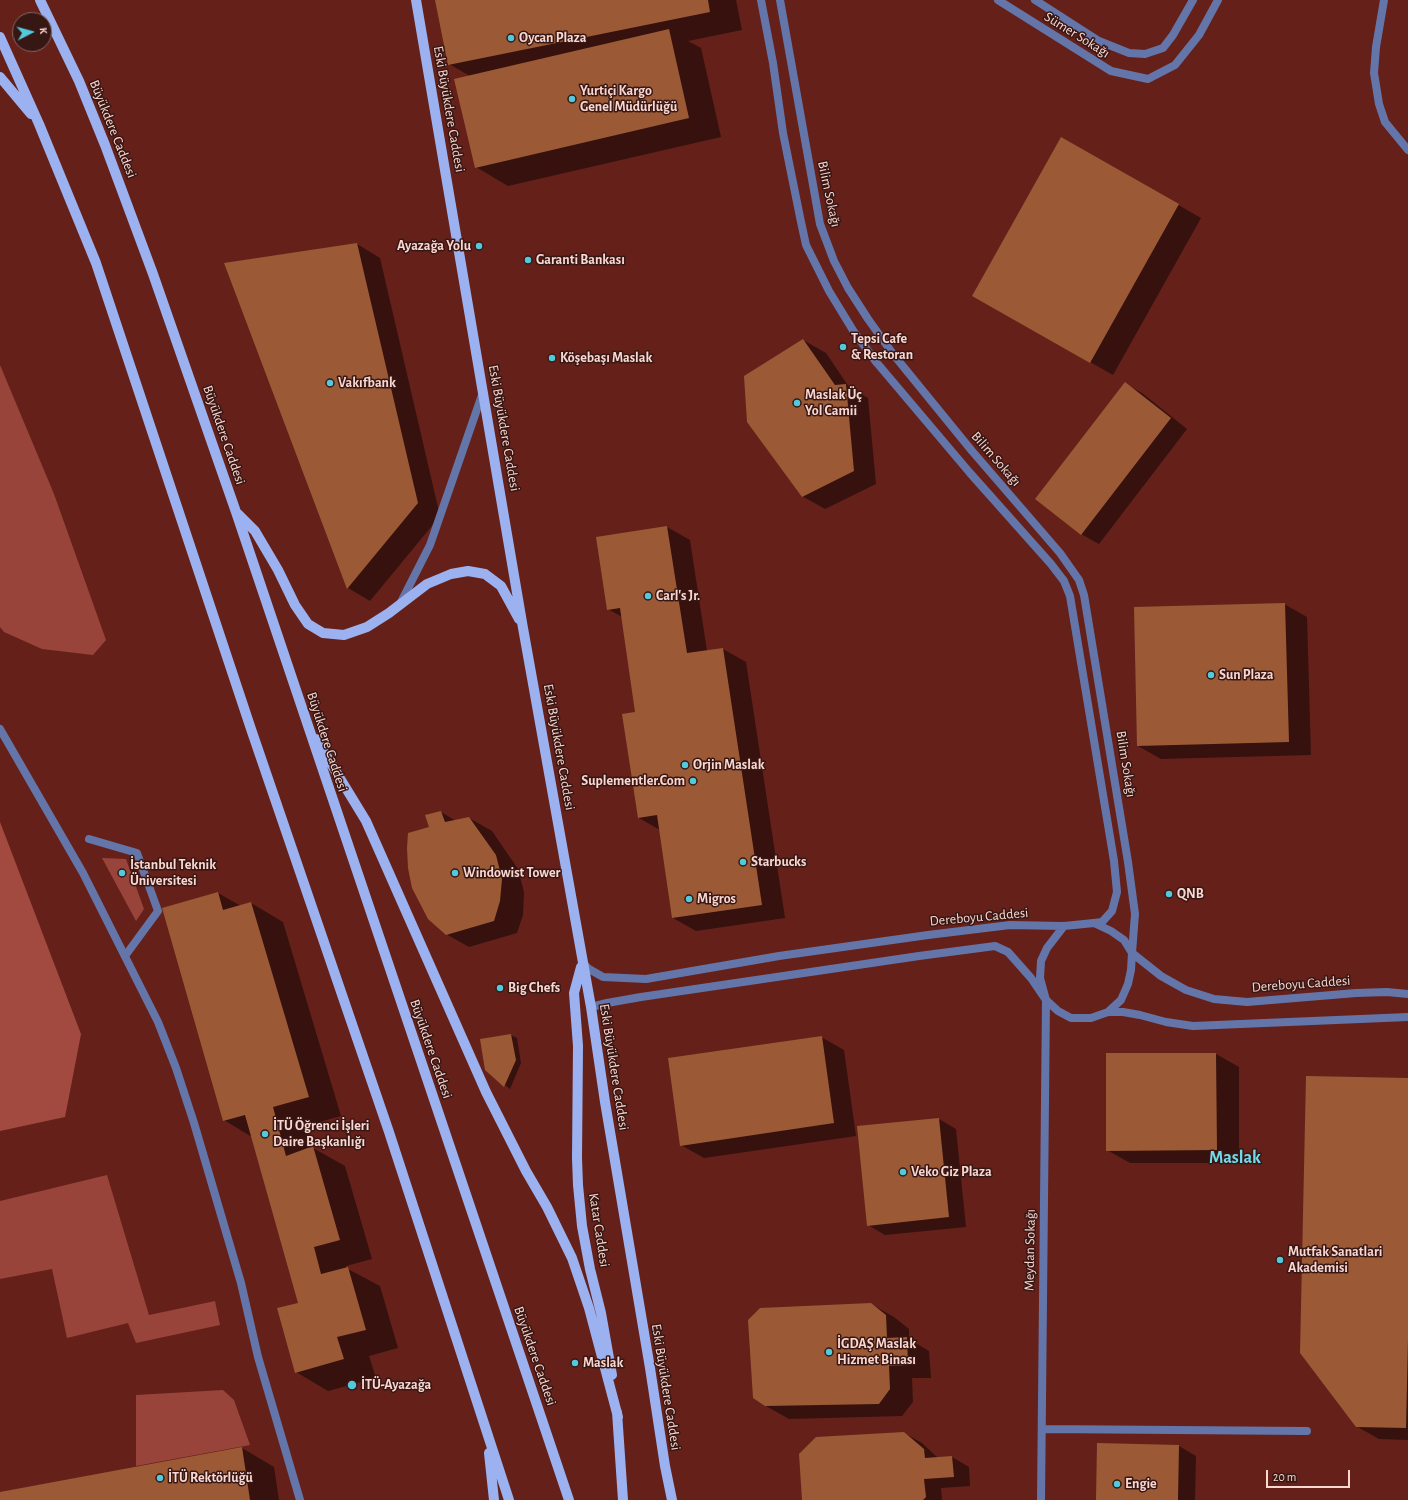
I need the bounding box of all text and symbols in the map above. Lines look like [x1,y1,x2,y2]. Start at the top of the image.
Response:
street label: Sümer Sokağı [1041,8,1113,62]
north arrow [12,12,52,52]
text: K [38,27,49,35]
place label: Oycan Plaza [519,30,586,46]
marker: Oycan Plaza [506,33,516,43]
street label: Eski Büyükdere Caddesi [430,45,468,173]
street label: Büyükdere Caddesi [86,78,140,180]
place label: Yurtiçi Kargo Genel Müdürlüğü [580,83,677,116]
marker: Yurtiçi Kargo Genel Müdürlüğü [567,94,577,104]
street label: Bilim Sokağı [814,159,844,229]
place label: Ayazağa Yolu [397,238,471,254]
marker: Ayazağa Yolu [474,241,484,251]
place label: Garanti Bankası [536,252,625,268]
marker: Garanti Bankası [523,255,533,265]
place label: Tepsi Cafe & Restoran [851,331,913,364]
marker: Tepsi Cafe & Restoran [838,342,848,352]
place label: Köşebaşı Maslak [560,350,652,366]
marker: Köşebaşı Maslak [547,353,557,363]
street label: Eski Büyükdere Caddesi [485,364,523,492]
place label: Vakıfbank [338,375,396,391]
marker: Vakıfbank [325,378,335,388]
street label: Büyükdere Caddesi [199,383,249,487]
place label: Maslak Üç Yol Camii [805,387,862,420]
marker: Maslak Üç Yol Camii [792,398,802,408]
street label: Bilim Sokağı [968,428,1024,490]
place label: Carl's Jr. [656,588,700,604]
marker: Carl's Jr. [643,591,653,601]
place label: Sun Plaza [1219,667,1274,683]
marker: Sun Plaza [1206,670,1216,680]
street label: Eski Büyükdere Caddesi [540,683,578,811]
street label: Büyükdere Caddesi [303,690,351,794]
street label: Bilim Sokağı [1112,729,1140,799]
place label: Orjin Maslak [693,757,765,773]
marker: Orjin Maslak [680,760,690,770]
place label: Suplementler.Com [581,773,685,789]
marker: Suplementler.Com [688,776,698,786]
place label: Starbucks [751,854,806,870]
place label: İstanbul Teknik Üniversitesi [130,857,216,890]
marker: Starbucks [738,857,748,867]
place label: Windowist Tower [463,865,560,881]
marker: İstanbul Teknik Üniversitesi [117,868,127,878]
marker: Windowist Tower [450,868,460,878]
place label: QNB [1177,886,1204,902]
marker: QNB [1164,889,1174,899]
place label: Migros [697,891,736,907]
marker: Migros [684,894,694,904]
street label: Dereboyu Caddesi [929,904,1029,930]
street label: Dereboyu Caddesi [1251,972,1351,996]
place label: Big Chefs [508,980,560,996]
marker: Big Chefs [495,983,505,993]
street label: Büyükdere Caddesi [406,997,456,1101]
street label: Eski Büyükdere Caddesi [596,1002,632,1132]
place label: İTÜ Öğrenci İşleri Daire Başkanlığı [273,1118,369,1150]
marker: İTÜ Öğrenci İşleri Daire Başkanlığı [260,1129,270,1139]
district label: Maslak [1209,1147,1261,1169]
place label: Veko Giz Plaza [911,1164,992,1180]
marker: Veko Giz Plaza [898,1167,908,1177]
street label: Katar Caddesi [585,1192,613,1268]
street label: Meydan Sokağı [1021,1209,1039,1291]
place label: Mutfak Sanatlari Akademisi [1288,1244,1382,1276]
marker: Mutfak Sanatlari Akademisi [1275,1255,1285,1265]
street label: Büyükdere Caddesi [510,1304,560,1408]
street label: Eski Büyükdere Caddesi [648,1322,684,1452]
place label: İGDAŞ Maslak Hizmet Binası [837,1336,916,1368]
marker: İGDAŞ Maslak Hizmet Binası [824,1347,834,1357]
place label: Maslak [583,1355,623,1371]
marker: Maslak [570,1358,580,1368]
place label: İTÜ-Ayazağa [361,1377,431,1393]
marker: İTÜ-Ayazağa [346,1379,358,1391]
scale bar [1268,1462,1352,1488]
place label: İTÜ Rektörlüğü [168,1470,253,1486]
text: 20 m [1273,1471,1296,1483]
marker: İTÜ Rektörlüğü [155,1473,165,1483]
place label: Engie [1125,1476,1157,1492]
marker: Engie [1112,1479,1122,1489]

